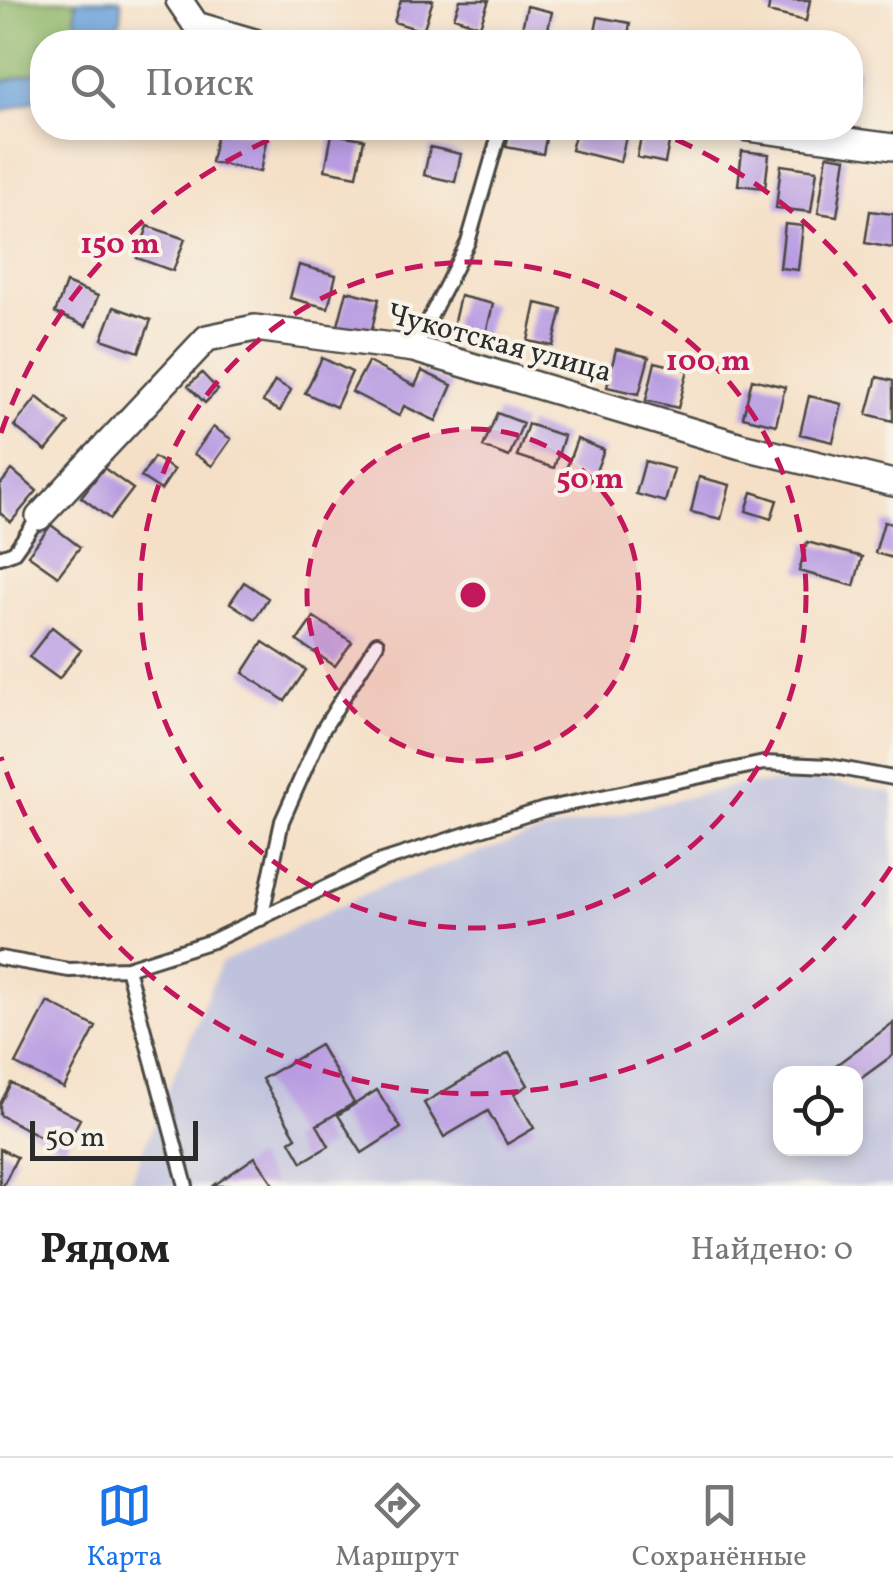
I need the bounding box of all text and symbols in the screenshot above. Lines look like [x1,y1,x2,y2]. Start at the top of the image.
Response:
search box [30,30,863,140]
icon: search [65,58,120,113]
text: Поиск [145,59,254,112]
text: 150 m [80,224,160,266]
street label: Чукотская улица [382,294,616,394]
text: 100 m [666,341,750,383]
text: 50 m [556,459,624,501]
centre of rings [455,577,491,613]
map controls [773,1066,863,1156]
button: locate [773,1066,863,1156]
scale bar [30,1116,198,1160]
text: 50 m [45,1119,105,1158]
text: Рядом [40,1222,170,1281]
text: Найдено: 0 [691,1229,853,1273]
tab: Карта [86,1478,162,1577]
tab: Маршрут [335,1478,459,1577]
tab: Сохранённые [632,1478,807,1577]

